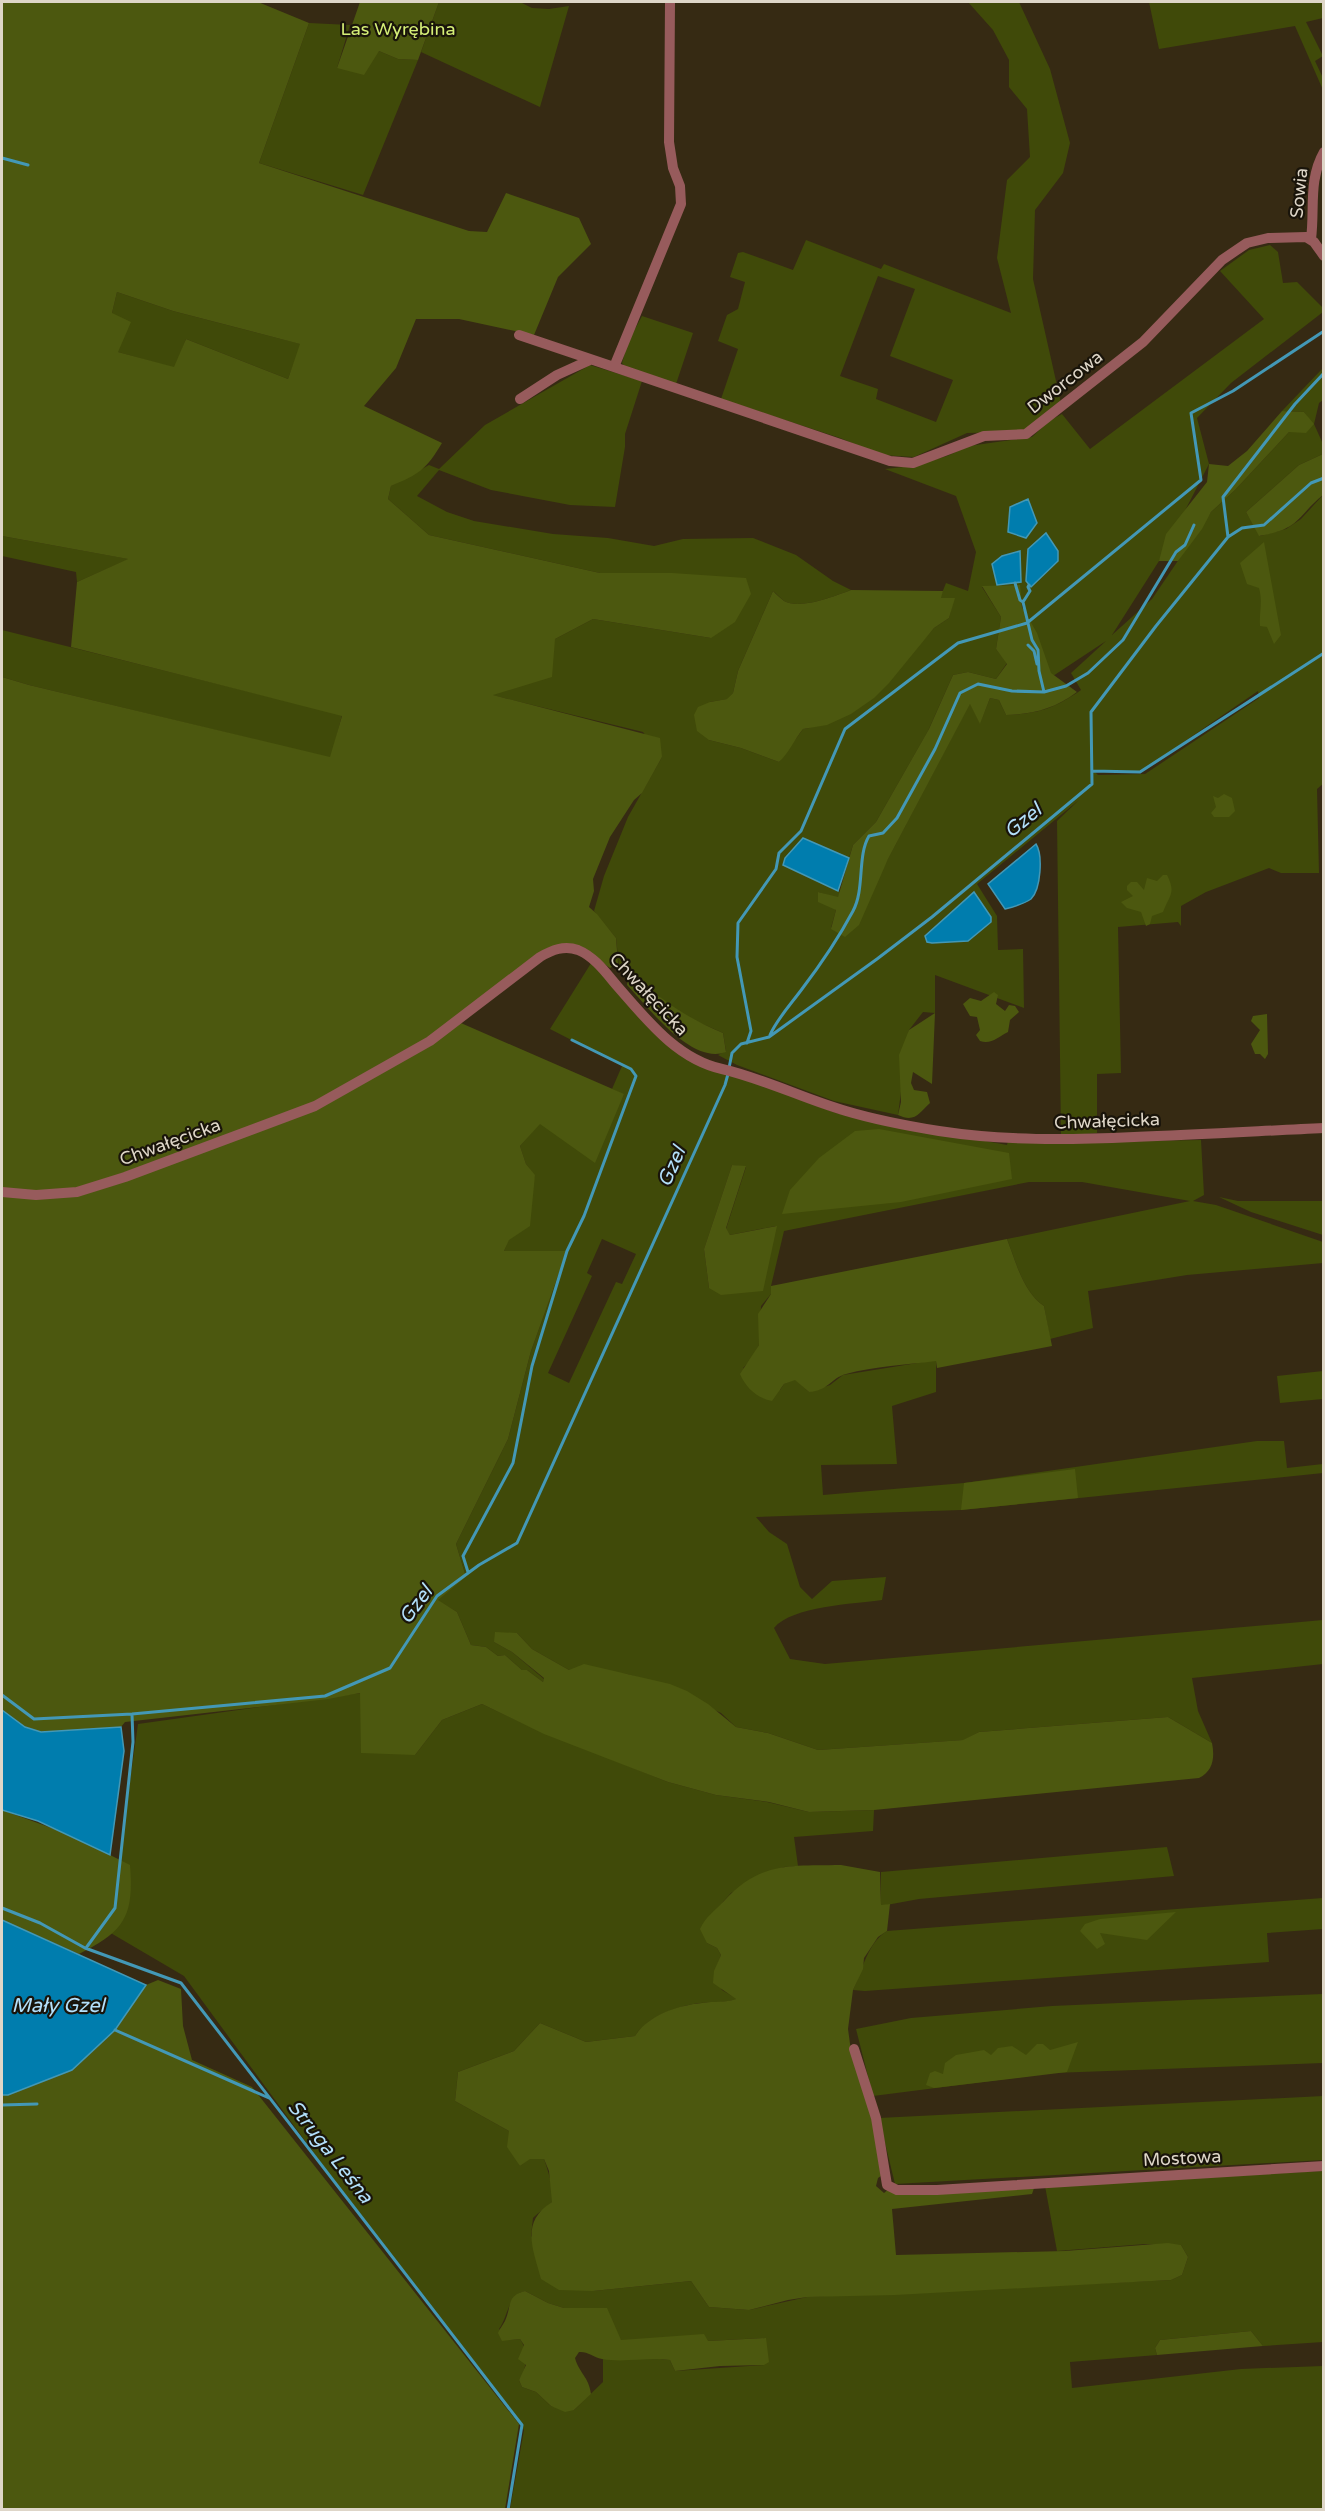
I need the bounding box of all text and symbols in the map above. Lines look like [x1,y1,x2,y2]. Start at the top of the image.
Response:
park label: Las Wyrębina [340,18,456,40]
street label: Sowia [1285,167,1313,219]
street label: Dworcowa [1023,346,1107,418]
water label: Gzel [999,797,1048,843]
street label: Chwałęcicka [605,948,693,1040]
street label: Chwałęcicka [1054,1108,1160,1134]
street label: Chwałęcicka [117,1114,223,1170]
water label: Gzel [653,1141,692,1191]
water label: Gzel [394,1580,439,1629]
water label: Mały Gzel [11,1994,107,2018]
water label: Struga Leśna [282,2096,378,2209]
street label: Mostowa [1142,2145,1222,2171]

